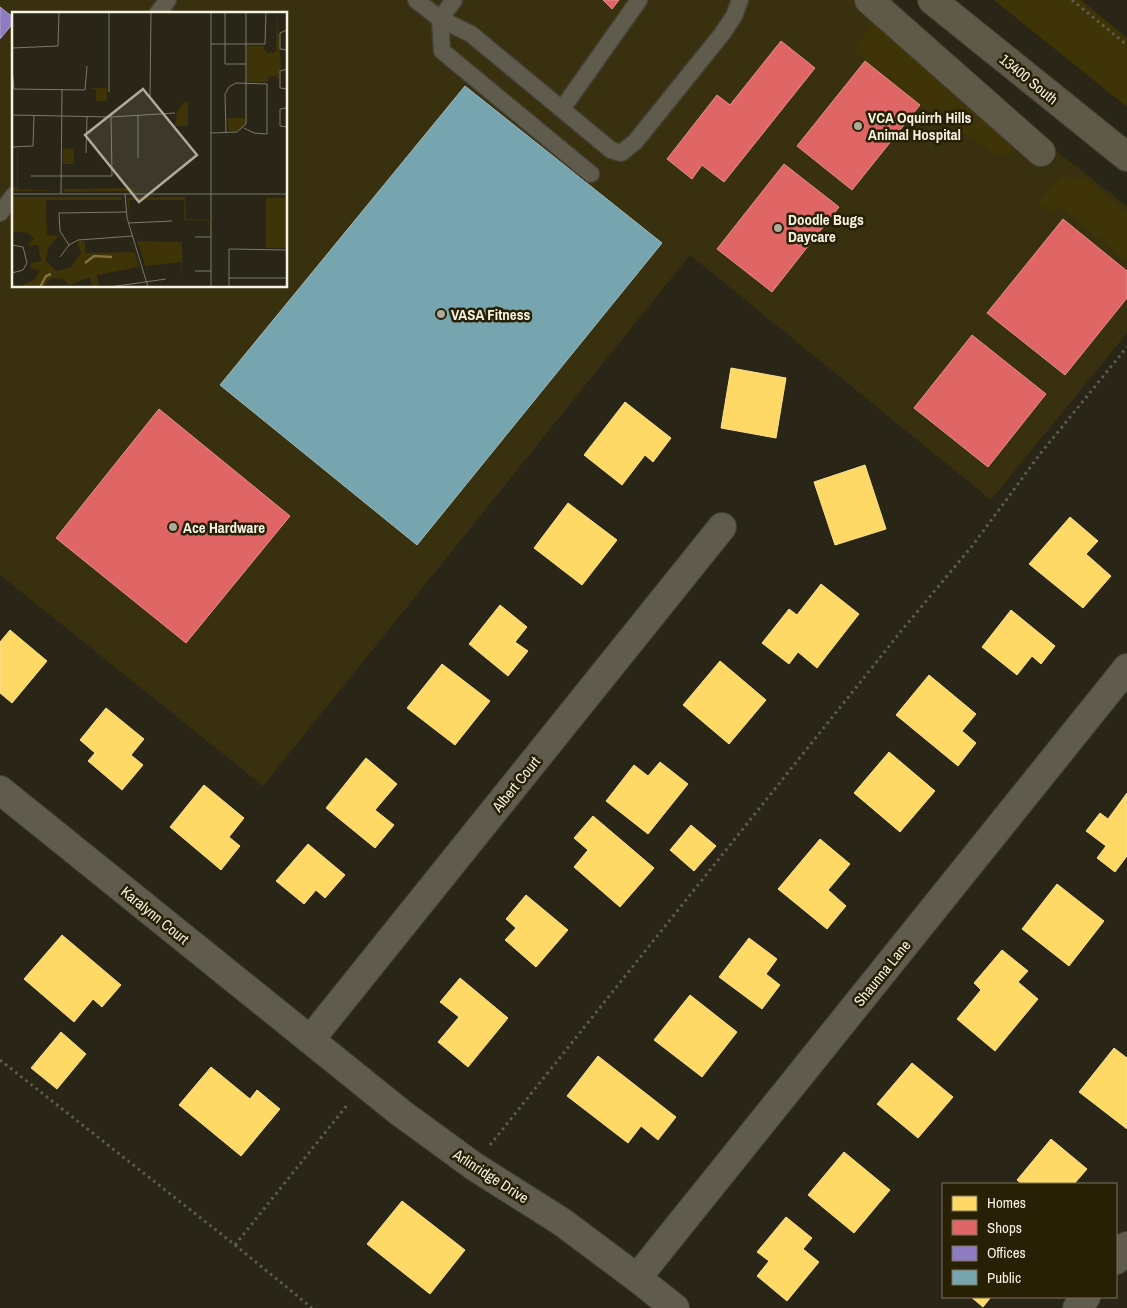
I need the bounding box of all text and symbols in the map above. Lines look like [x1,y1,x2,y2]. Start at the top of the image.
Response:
inset map [12,12,288,288]
street label: 13400 South [995,49,1063,109]
place label: VCA Oquirrh Hills Animal Hospital [868,107,972,145]
marker: VCA Oquirrh Hills Animal Hospital [852,120,864,132]
place label: Doodle Bugs Daycare [788,209,864,247]
marker: Doodle Bugs Daycare [772,222,784,234]
place label: VASA Fitness [451,304,530,325]
marker: VASA Fitness [435,308,447,320]
place label: Ace Hardware [183,517,265,538]
marker: Ace Hardware [167,521,179,533]
street label: Albert Court [487,751,545,817]
street label: Karalynn Court [117,881,194,949]
street label: Shaunna Lane [849,935,915,1011]
street label: Arlinridge Drive [448,1143,533,1208]
legend [942,1183,1117,1298]
text: Homes [987,1192,1026,1213]
text: Shops [987,1217,1022,1238]
text: Offices [987,1242,1026,1263]
text: Public [987,1267,1021,1288]

